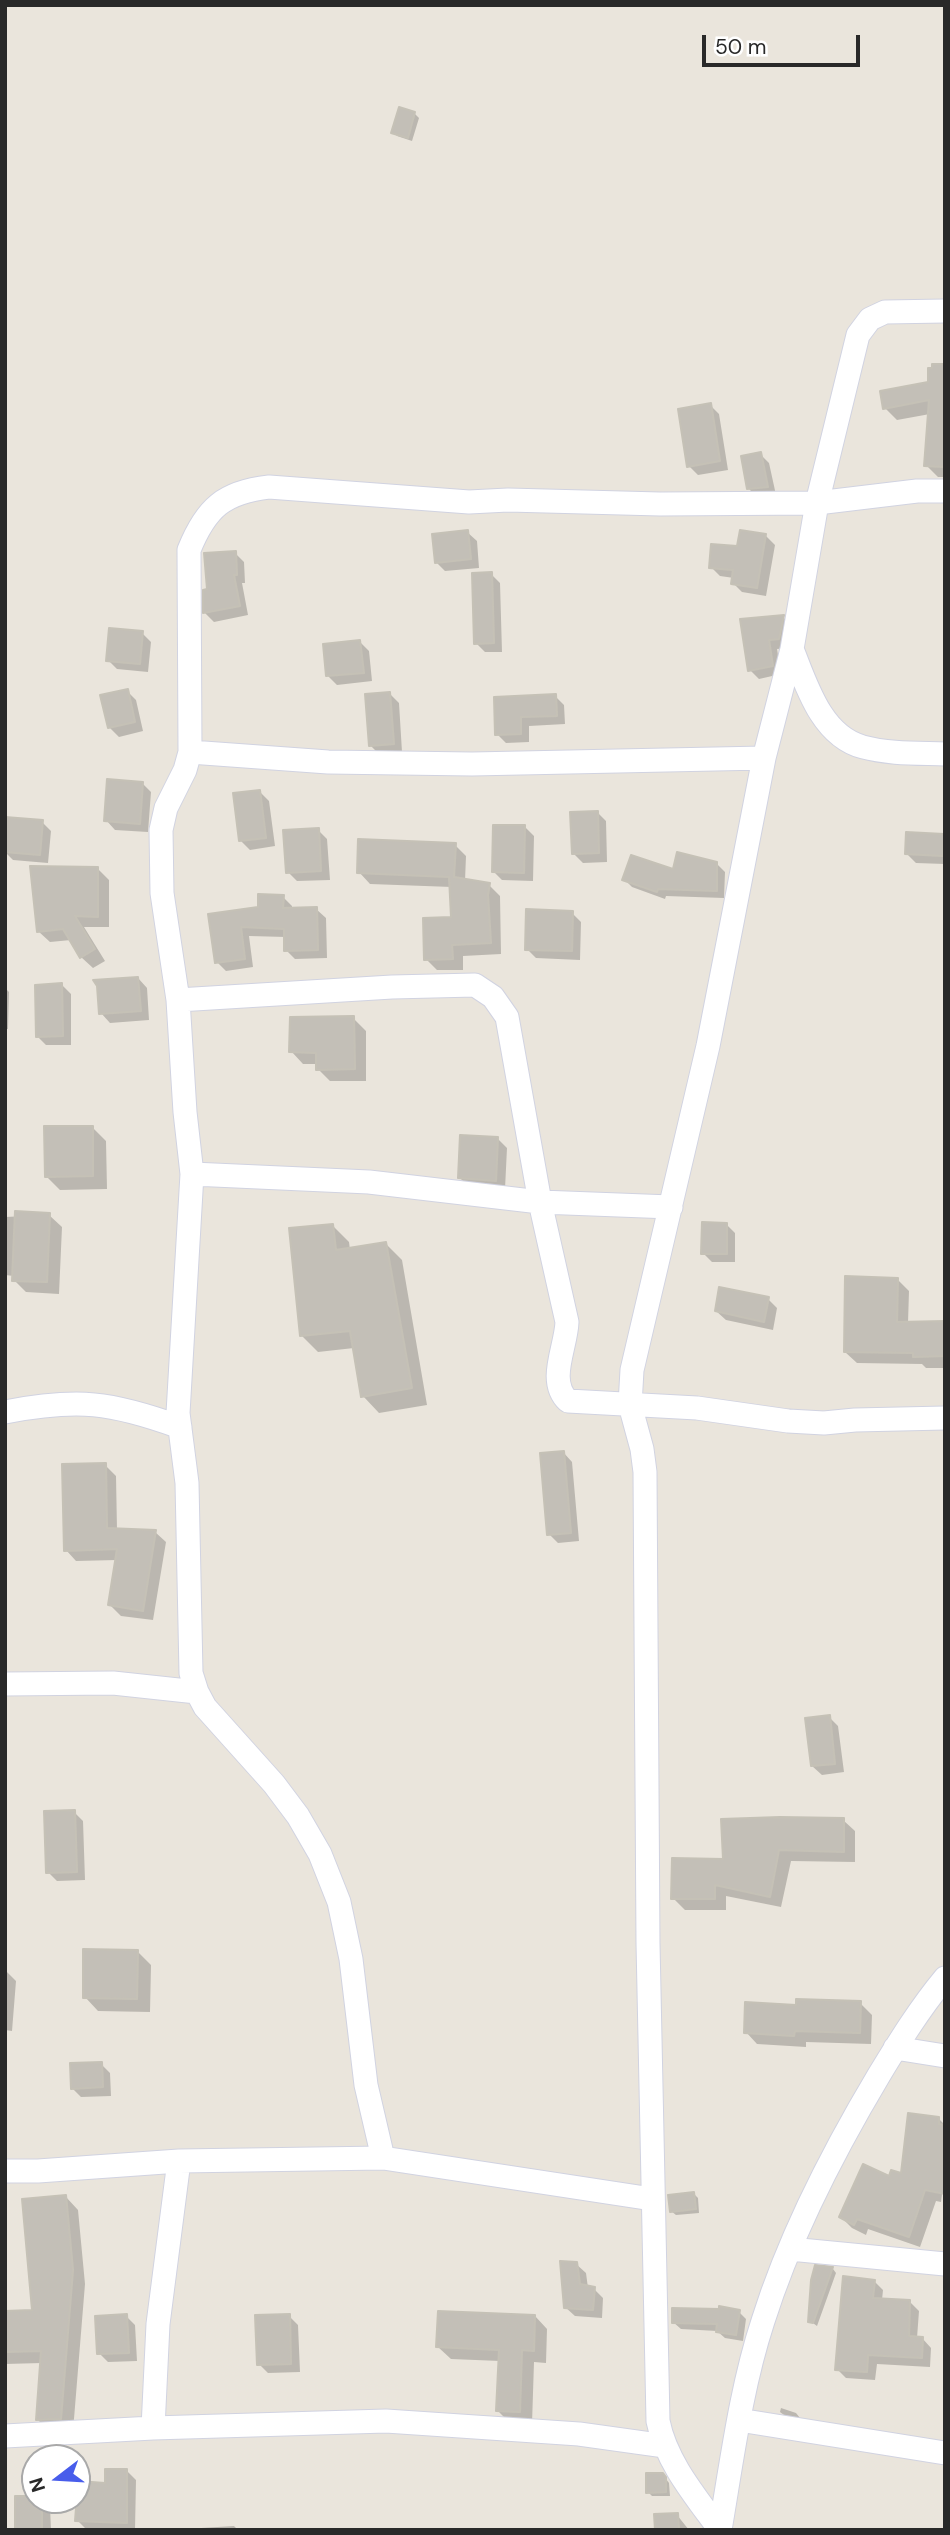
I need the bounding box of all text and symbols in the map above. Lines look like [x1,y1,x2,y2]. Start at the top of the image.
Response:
scale bar [705,21,862,65]
text: 50 m [715,33,766,61]
north arrow [21,2444,91,2514]
text: N [23,2474,51,2495]

